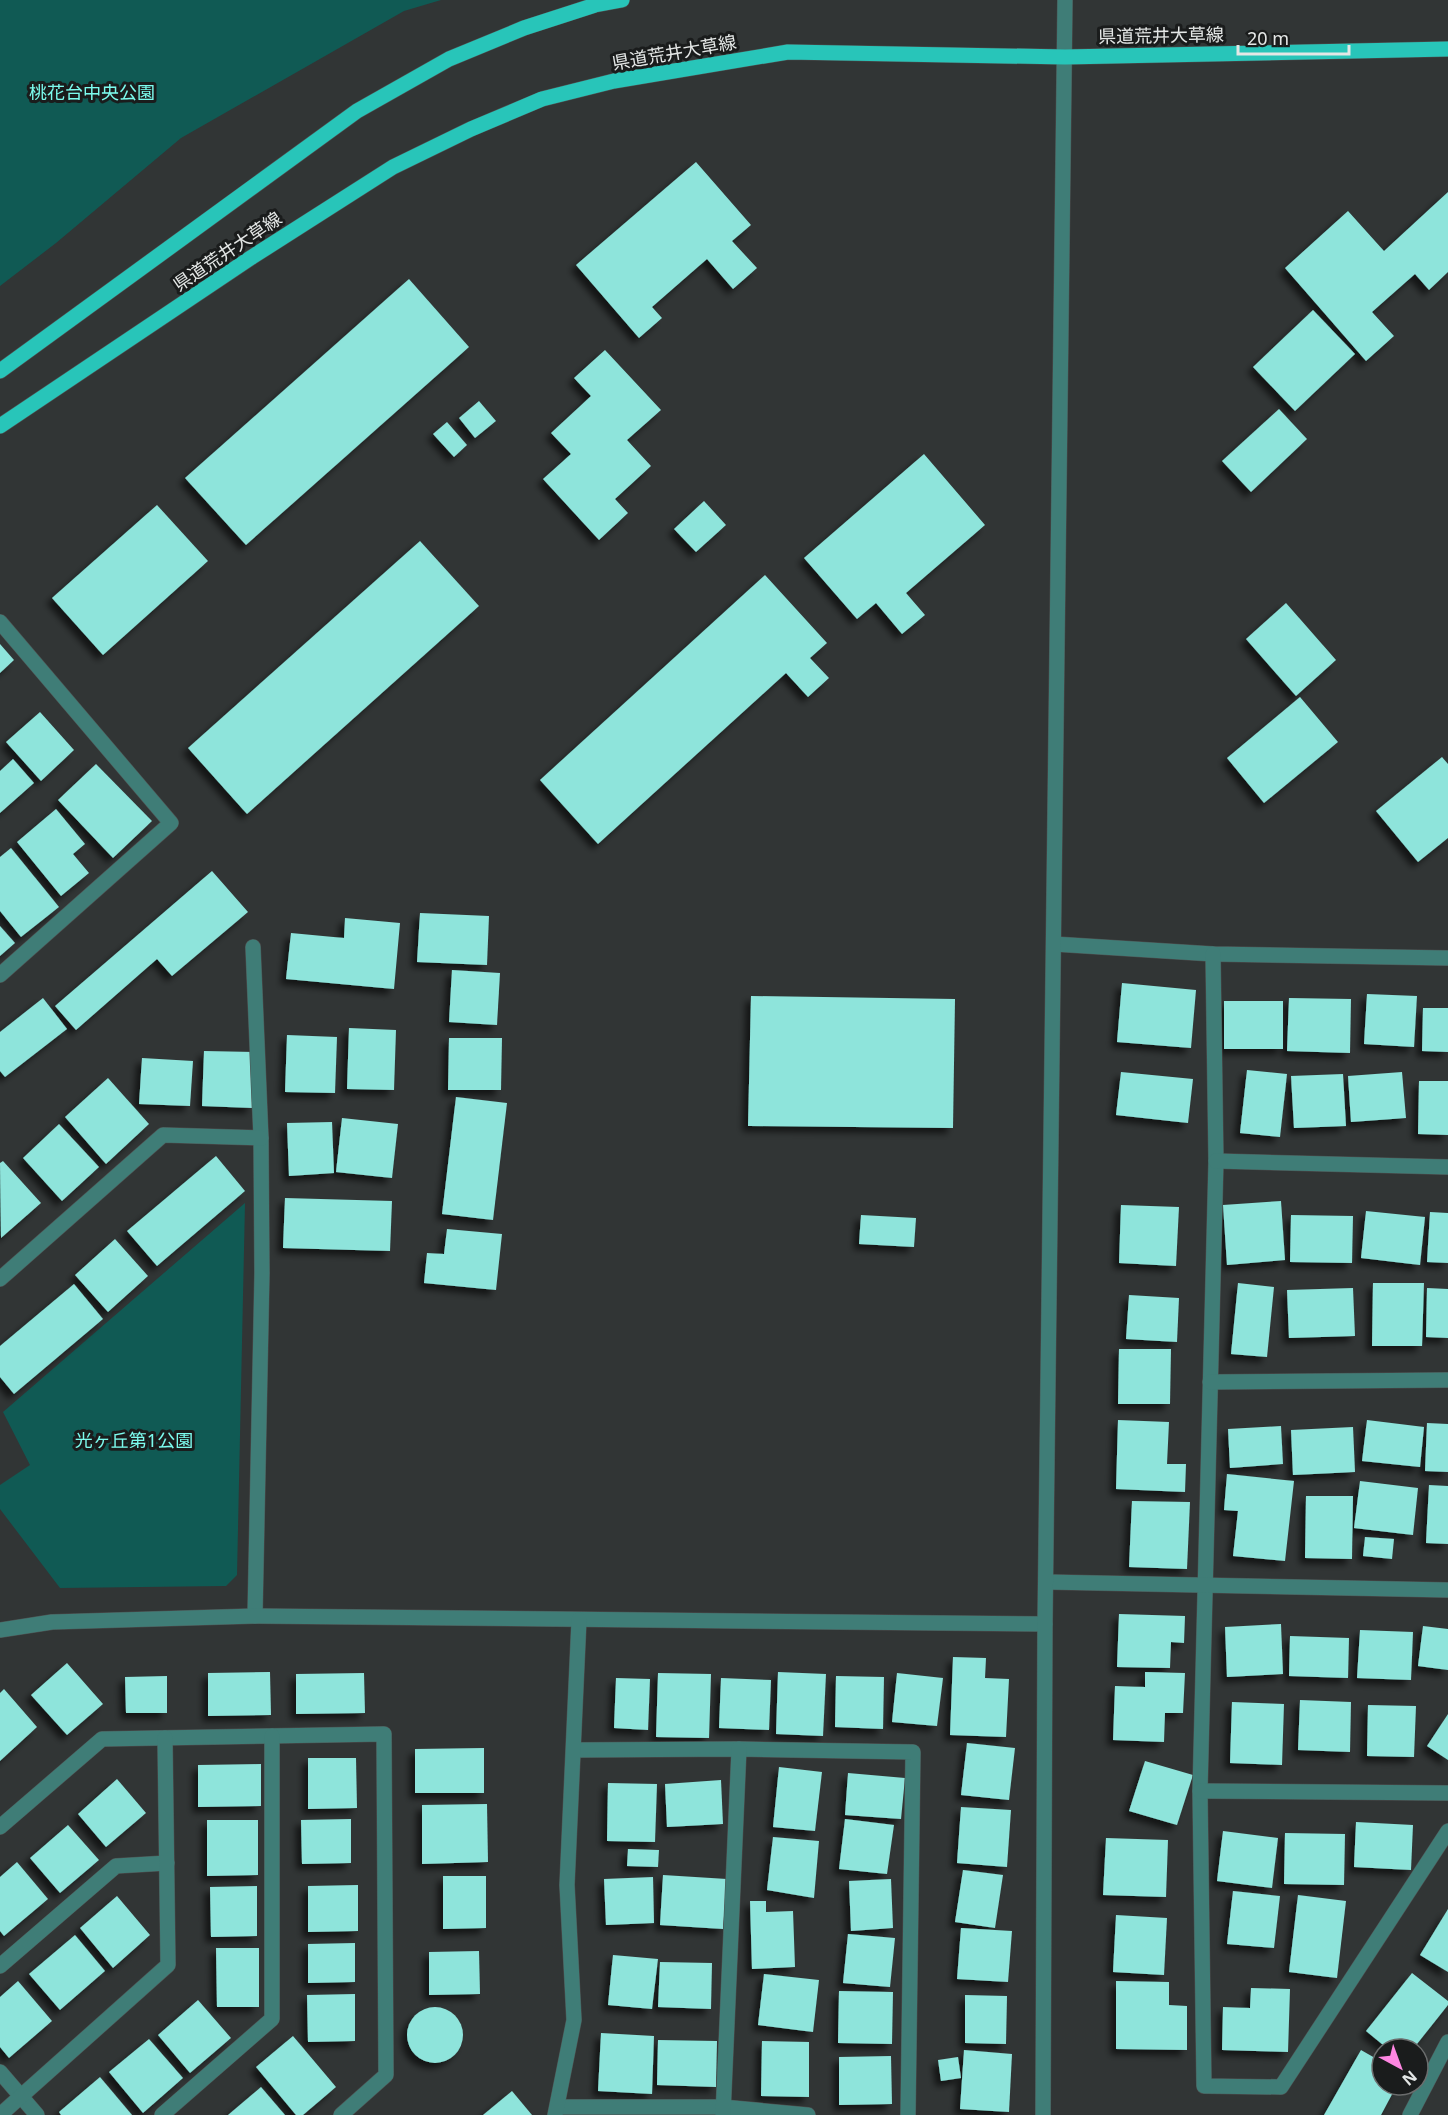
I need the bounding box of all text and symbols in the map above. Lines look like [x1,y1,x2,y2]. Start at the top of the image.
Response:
scale bar [1238,18,1349,56]
street label: 県道荒井大草線 [1098,22,1224,48]
text: 20 m [1247,26,1289,50]
street label: 県道荒井大草線 [610,29,738,75]
park label: 桃花台中央公園 [29,80,155,104]
street label: 県道荒井大草線 [168,206,286,296]
park label: 光ヶ丘第1公園 [75,1428,193,1452]
north arrow [1370,2037,1430,2097]
text: N [1398,2066,1422,2091]

